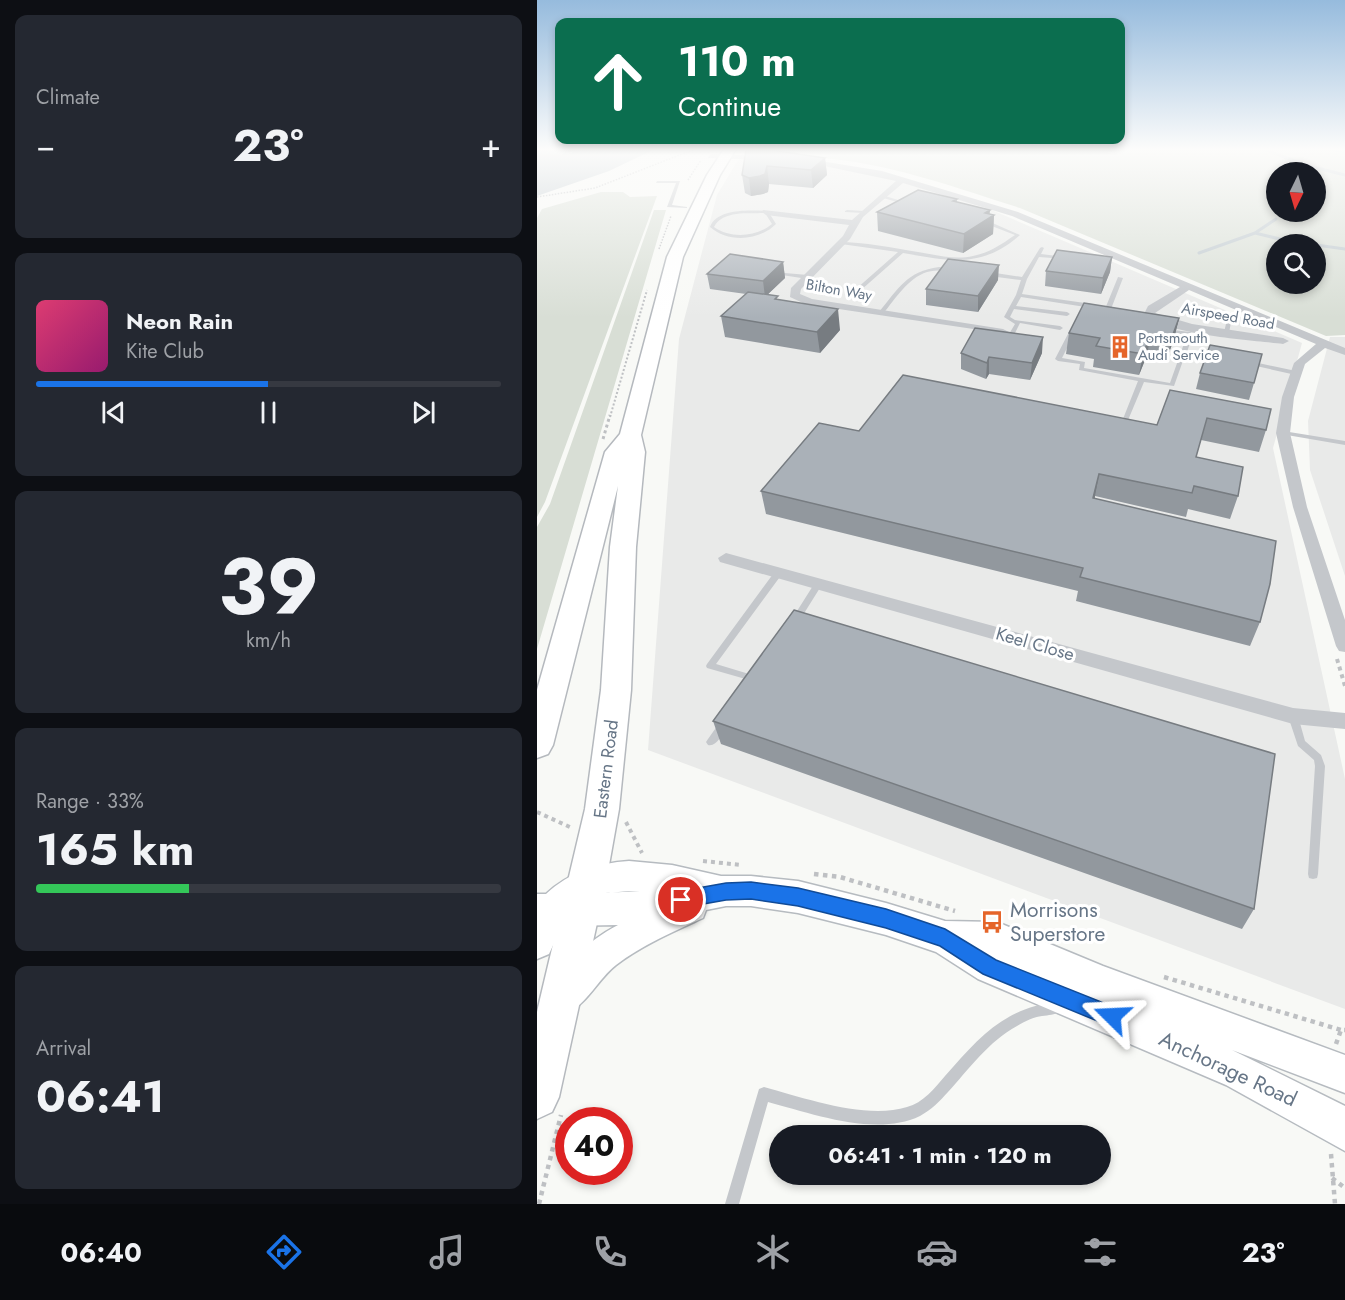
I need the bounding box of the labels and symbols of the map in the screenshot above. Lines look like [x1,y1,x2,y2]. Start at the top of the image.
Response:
north arrow [1266,162,1326,222]
street label: Bilton Way [804,273,874,307]
street label: Airspeed Road [1180,297,1276,335]
place label: Portsmouth Audi Service [1138,327,1220,366]
building icon: Portsmouth Audi Service [1107,334,1133,360]
street label: Keel Close [993,620,1077,668]
street label: Eastern Road [587,718,625,820]
pin [655,874,706,925]
place label: Morrisons Superstore [1010,895,1105,949]
bus stop icon: Morrisons Superstore [979,909,1005,935]
position arrow [1080,984,1144,1048]
street label: Anchorage Road [1154,1024,1302,1114]
speed limit sign: 40 [555,1107,633,1185]

